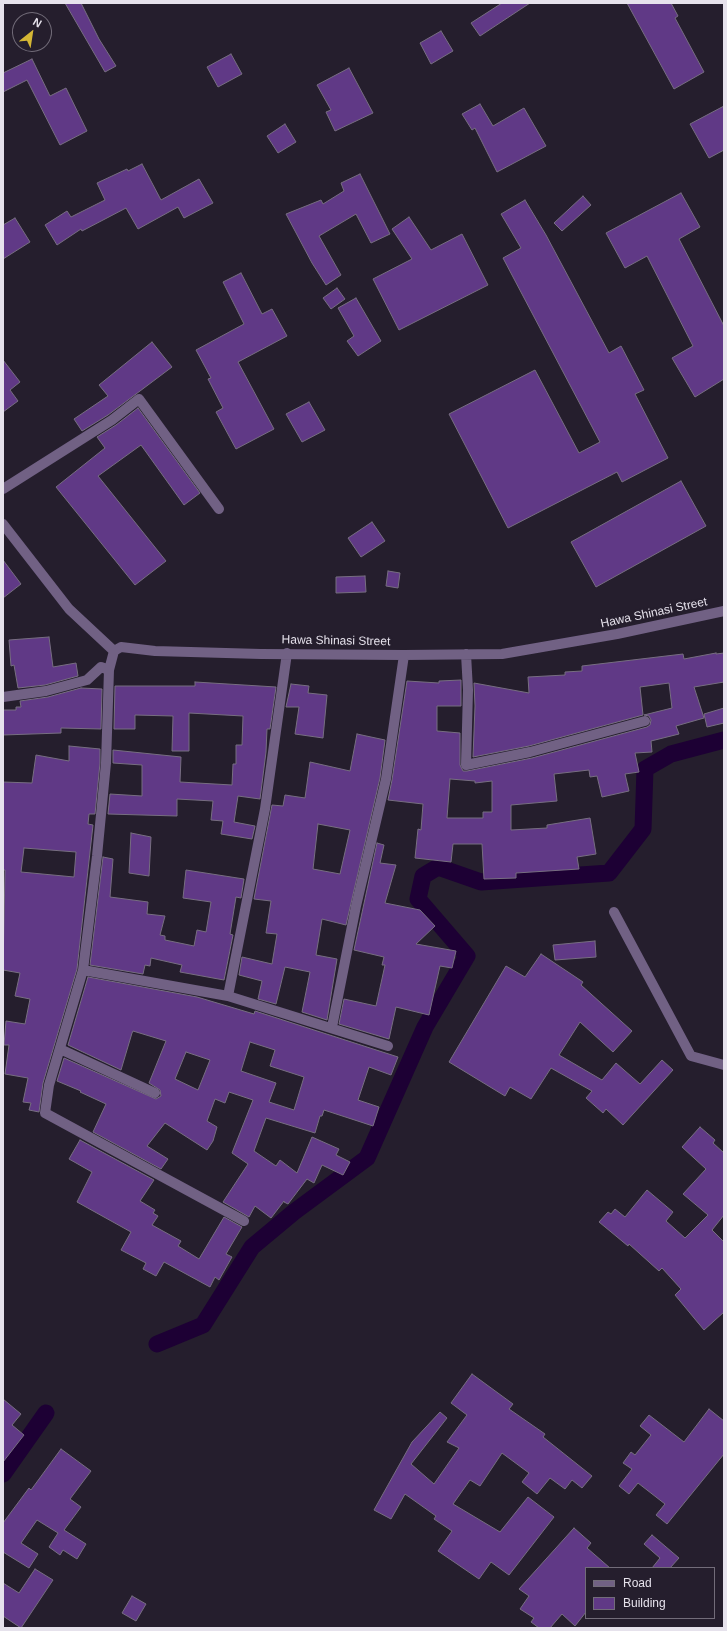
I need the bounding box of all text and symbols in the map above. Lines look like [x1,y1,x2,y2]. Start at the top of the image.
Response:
north arrow [12,12,52,52]
text: N [31,15,44,30]
street label: Hawa Shinasi Street [599,595,709,631]
street label: Hawa Shinasi Street [282,633,390,649]
legend [585,1567,715,1619]
text: Road [623,1576,652,1590]
text: Building [623,1596,666,1610]

